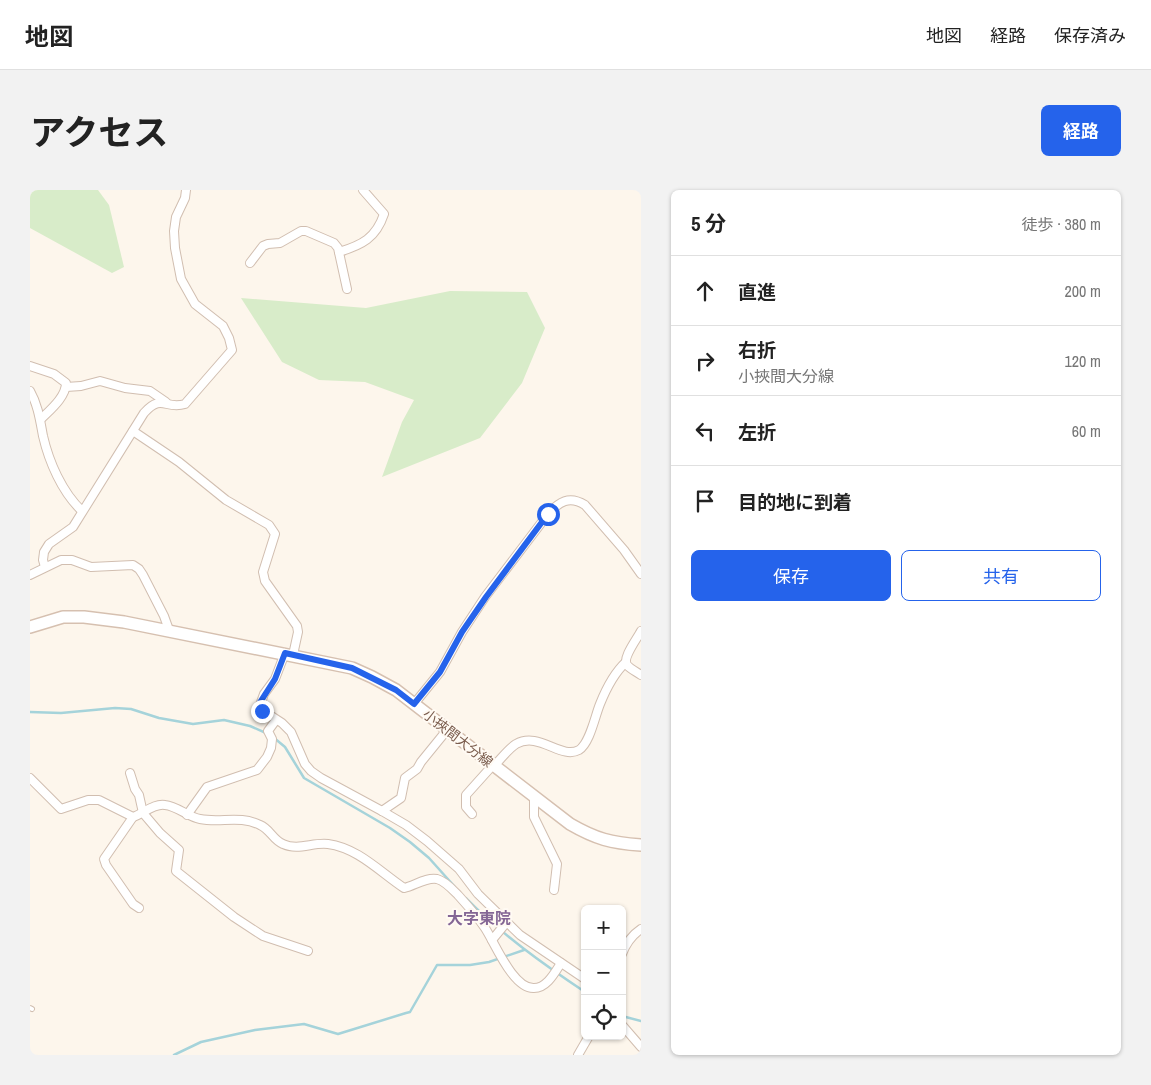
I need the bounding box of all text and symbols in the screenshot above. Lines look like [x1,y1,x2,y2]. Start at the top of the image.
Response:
text: 地図 [25,20,73,52]
text: 地図 [926,23,962,48]
text: 経路 [990,23,1026,48]
text: 保存済み [1054,23,1126,48]
button: 経路 [1041,105,1121,156]
text: アクセス [30,109,168,156]
text: 5 分 [691,209,726,238]
text: 徒歩 · 380 m [1022,213,1101,235]
icon: ahead [691,277,719,305]
text: 直進 [738,279,776,305]
text: 200 m [1065,280,1101,302]
text: 右折 [738,337,776,363]
icon: right [691,347,719,375]
text: 120 m [1065,350,1101,372]
text: 小挾間大分線 [738,365,834,387]
icon: left [691,417,719,445]
text: 左折 [738,419,776,445]
text: 60 m [1072,420,1101,442]
icon: arrive [691,487,719,515]
text: 目的地に到着 [738,489,852,515]
route start [537,503,560,526]
button: 保存 [691,550,891,601]
button: 共有 [901,550,1101,601]
route end [251,700,274,723]
street label: 小挾間大分線 [419,705,497,771]
map controls [581,905,626,1040]
button: + [581,905,626,950]
district label: 大字東院 [447,907,511,929]
button: − [581,950,626,995]
button: locate [581,995,626,1040]

